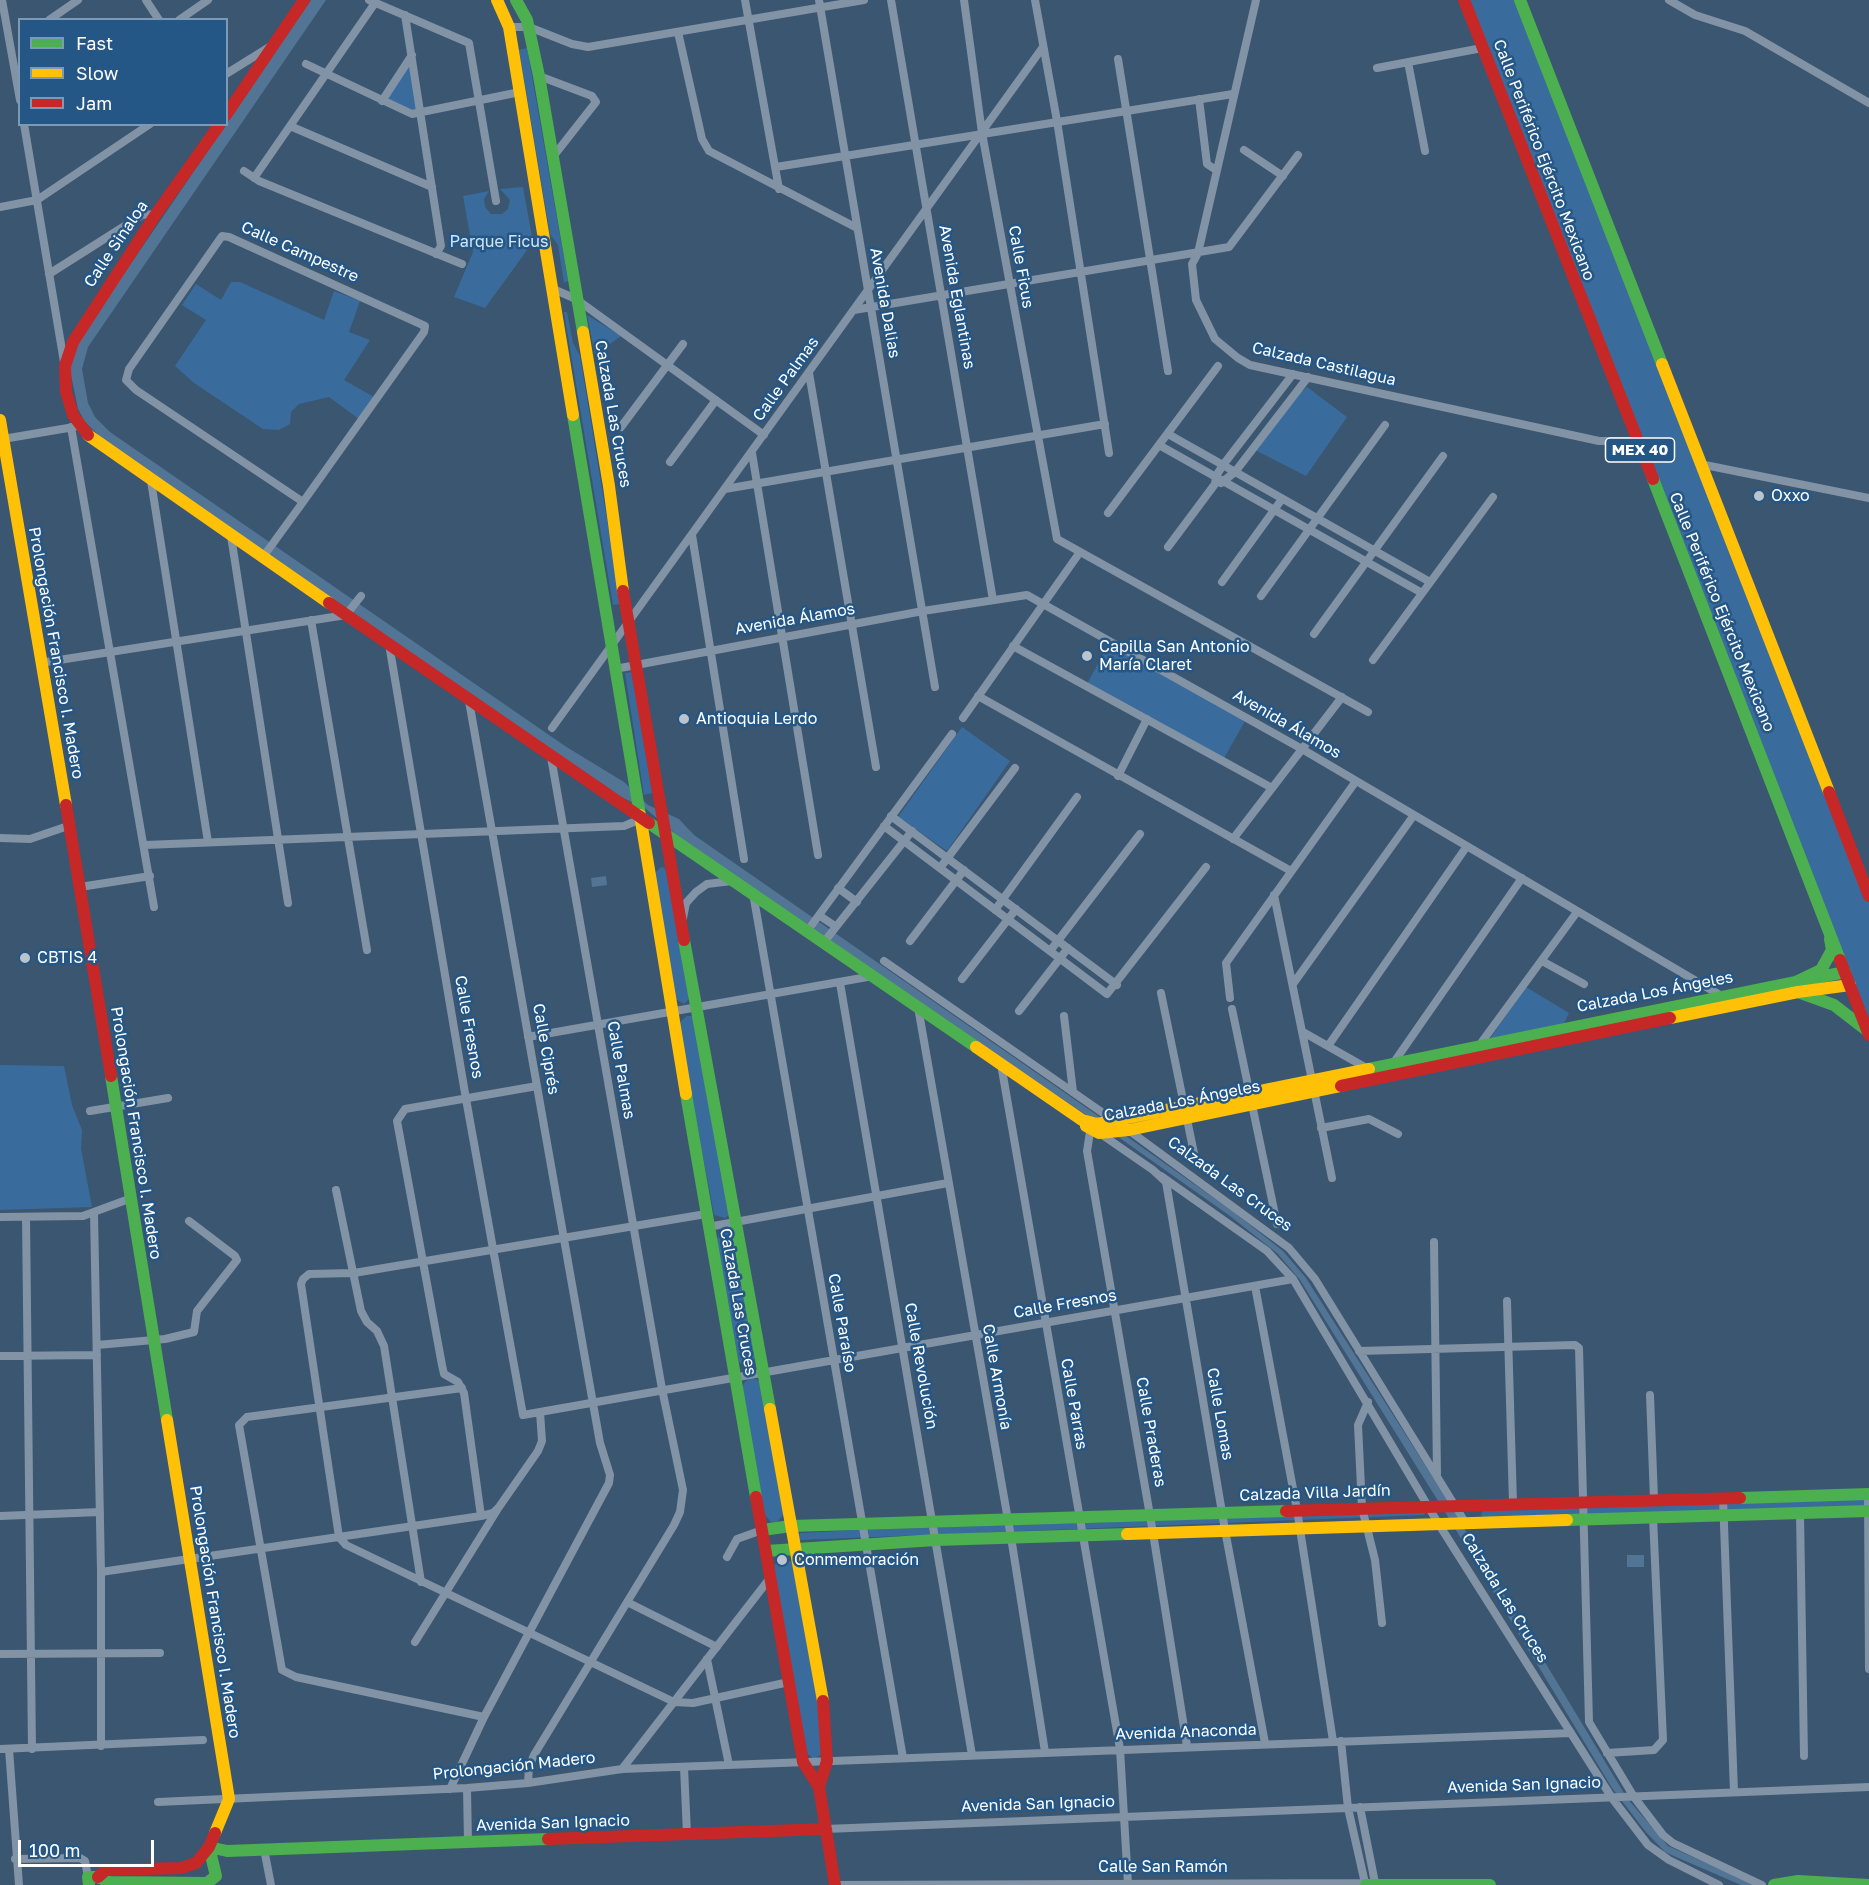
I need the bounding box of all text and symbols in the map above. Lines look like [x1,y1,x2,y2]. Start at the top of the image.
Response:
legend [18,18,228,126]
text: Fast [76,32,113,54]
street label: Calle Periférico Ejército Mexicano [1489,37,1599,283]
text: Slow [76,62,118,84]
text: Jam [76,92,112,114]
street label: Calle Sinaloa [80,197,152,291]
street label: Calle Campestre [238,217,362,287]
street label: Avenida Eglantinas [935,223,979,371]
street label: Calle Ficus [1004,224,1038,310]
park label: Parque Ficus [450,232,548,252]
street label: Avenida Dalias [866,246,904,360]
street label: Calle Palmas [749,333,823,425]
street label: Calzada Castilagua [1250,338,1398,390]
street label: Calzada Las Cruces [591,339,635,489]
road number: MEX 40 [1606,438,1674,462]
place label: Oxxo [1771,486,1810,506]
street label: Calle Periférico Ejército Mexicano [1665,489,1779,735]
marker: Oxxo [1752,489,1766,503]
street label: Prolongación Francisco I. Madero [24,525,88,781]
street label: Avenida Álamos [734,599,856,639]
place label: Capilla San Antonio María Claret [1099,637,1250,675]
marker: Capilla San Antonio María Claret [1080,649,1094,663]
street label: Avenida Álamos [1230,685,1344,763]
place label: Antioquia Lerdo [696,709,817,729]
marker: Antioquia Lerdo [677,712,691,726]
place label: CBTIS 4 [37,948,97,968]
marker: CBTIS 4 [18,951,32,965]
street label: Calzada Los Ángeles [1575,967,1735,1017]
street label: Calle Fresnos [450,974,488,1080]
street label: Calle Ciprés [529,1002,563,1096]
street label: Prolongación Francisco I. Madero [107,1005,165,1261]
street label: Calle Palmas [603,1019,639,1121]
street label: Calzada Los Ángeles [1102,1076,1262,1126]
street label: Calzada Las Cruces [1164,1132,1296,1236]
street label: Calzada Las Cruces [716,1227,760,1377]
street label: Calle Paraíso [824,1272,860,1374]
street label: Calle Fresnos [1012,1285,1118,1323]
street label: Calle Revolución [900,1301,942,1431]
street label: Calle Armonía [978,1323,1016,1431]
street label: Calle Parras [1057,1357,1091,1451]
street label: Calle Lomas [1202,1366,1238,1462]
street label: Calle Praderas [1132,1375,1170,1489]
street label: Calzada Villa Jardín [1239,1481,1391,1505]
street label: Prolongación Francisco I. Madero [186,1484,244,1740]
street label: Calzada Las Cruces [1457,1530,1553,1666]
place label: Conmemoración [794,1550,919,1570]
marker: Conmemoración [775,1553,789,1567]
street label: Avenida Anaconda [1115,1720,1257,1744]
street label: Prolongación Madero [432,1748,596,1784]
street label: Avenida San Ignacio [1447,1773,1601,1797]
street label: Avenida San Ignacio [961,1792,1115,1816]
street label: Avenida San Ignacio [476,1811,630,1835]
scale bar [21,1828,158,1866]
text: 100 m [29,1839,80,1861]
street label: Calle San Ramón [1098,1857,1228,1877]

